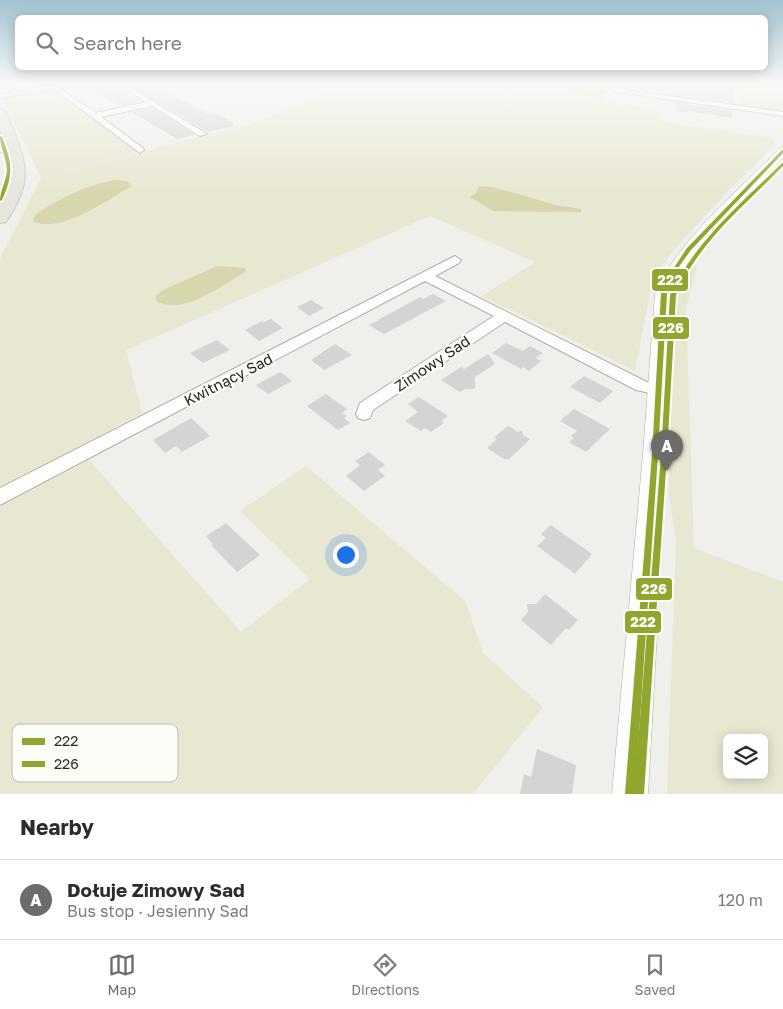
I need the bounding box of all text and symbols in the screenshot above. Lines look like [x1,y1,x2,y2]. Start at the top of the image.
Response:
search box [15,15,768,70]
icon: search [33,29,61,57]
text: Search here [73,31,182,54]
line badge: 222 [651,268,689,292]
text: 222 [657,271,683,288]
line badge: 226 [652,316,690,340]
text: 226 [658,319,684,336]
street label: Zimowy Sad [391,331,473,395]
street label: Kwitnący Sad [181,349,275,409]
pin: A [651,430,683,471]
your location [333,542,359,568]
line badge: 226 [635,577,673,601]
text: 226 [641,580,667,597]
line badge: 222 [624,610,662,634]
text: 222 [630,613,656,630]
legend [12,724,178,782]
text: 222 [54,732,78,749]
map controls [723,734,768,779]
button: layers [723,734,768,779]
text: 226 [54,755,79,772]
text: Nearby [20,814,94,840]
text: Dołuje Zimowy Sad [67,878,245,901]
text: A [30,890,42,910]
text: 120 m [718,890,763,910]
text: Bus stop · Jesienny Sad [67,901,249,921]
tab: Map [108,951,136,998]
tab: Directions [351,951,420,998]
tab: Saved [635,951,675,998]

